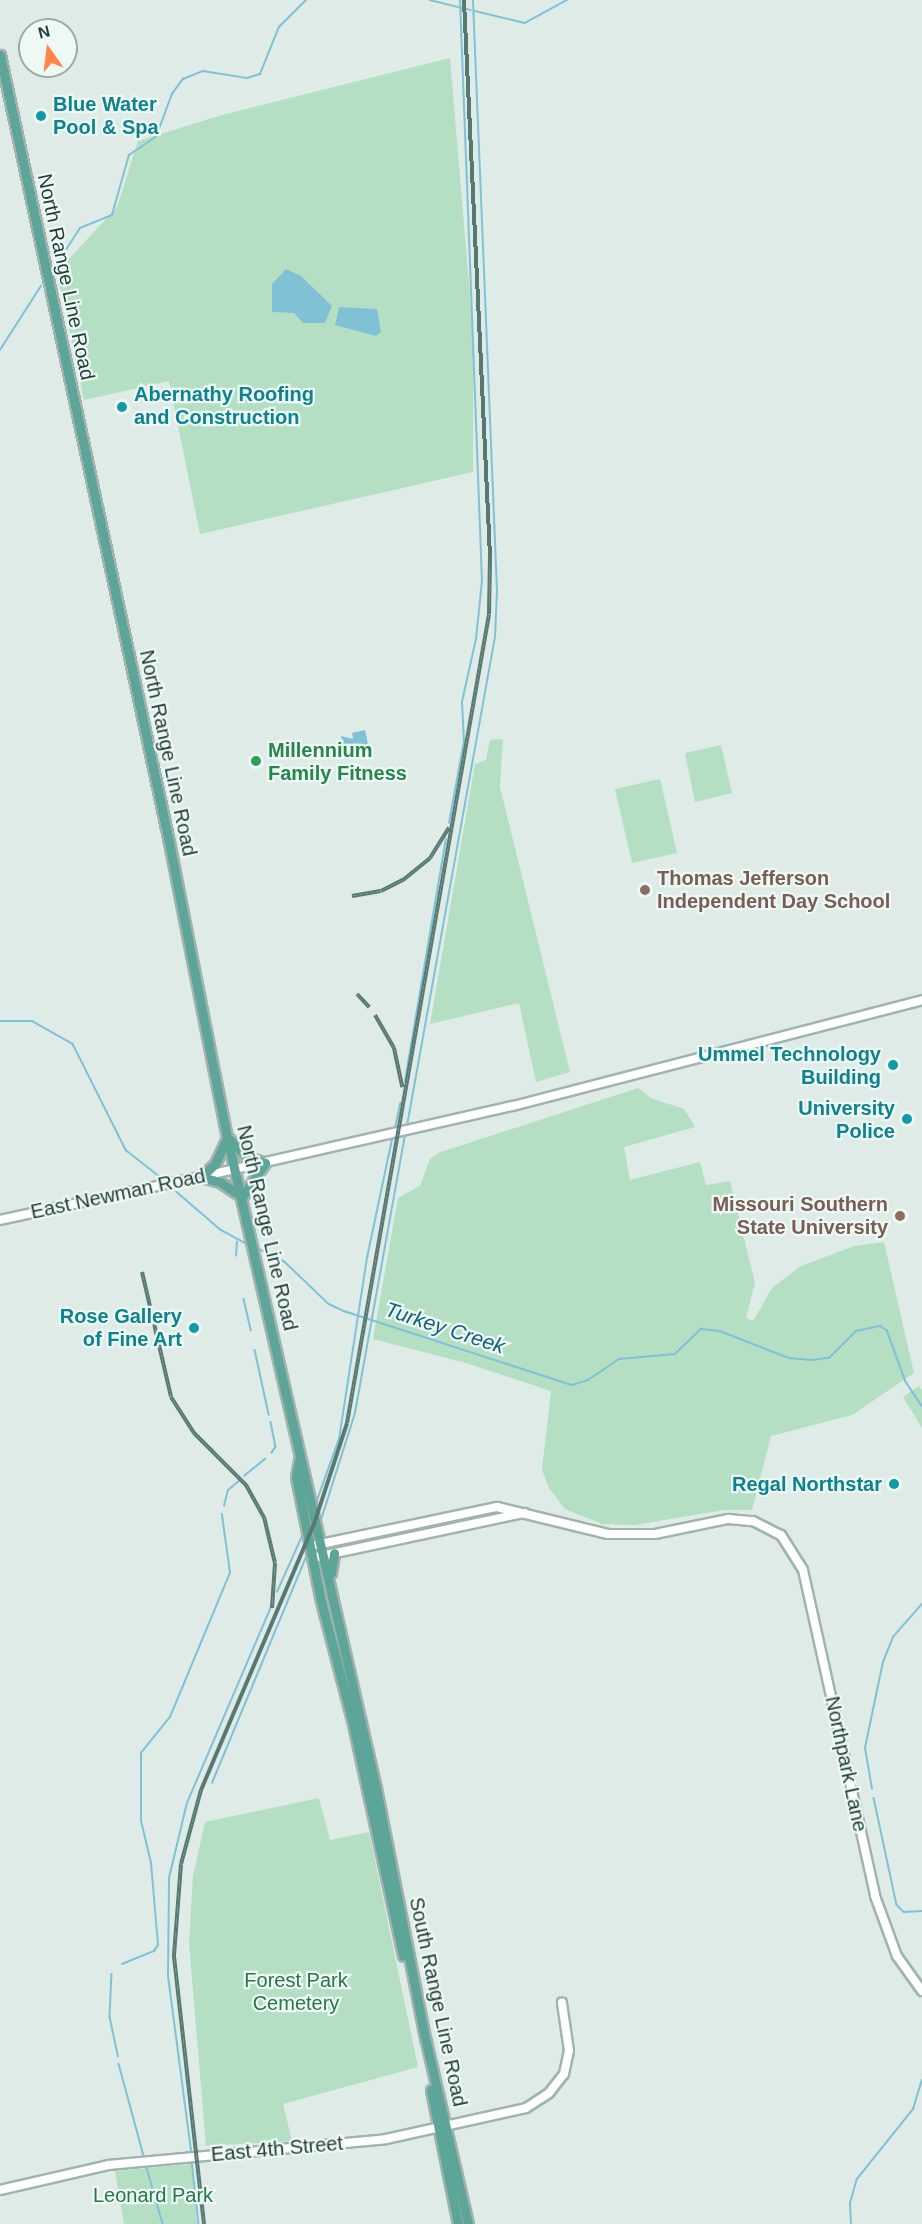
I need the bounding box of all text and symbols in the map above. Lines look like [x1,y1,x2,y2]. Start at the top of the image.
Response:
north arrow [18,18,78,78]
text: N [36,22,52,42]
place label: Blue Water Pool & Spa [53,92,159,139]
marker: Blue Water Pool & Spa [34,109,48,123]
street label: North Range Line Road [32,172,100,382]
place label: Abernathy Roofing and Construction [134,383,314,430]
marker: Abernathy Roofing and Construction [115,400,129,414]
street label: North Range Line Road [134,648,202,858]
place label: Millennium Family Fitness [268,738,407,785]
marker: Millennium Family Fitness [249,754,263,768]
place label: Thomas Jefferson Independent Day School [657,867,890,914]
marker: Thomas Jefferson Independent Day School [638,883,652,897]
place label: Ummel Technology Building [698,1042,881,1089]
marker: Ummel Technology Building [886,1058,900,1072]
place label: University Police [798,1096,895,1143]
marker: University Police [900,1112,914,1126]
street label: North Range Line Road [232,1123,302,1333]
street label: East Newman Road [29,1164,207,1224]
place label: Missouri Southern State University [712,1192,888,1239]
marker: Missouri Southern State University [893,1209,907,1223]
water label: Turkey Creek [382,1297,508,1359]
place label: Rose Gallery of Fine Art [60,1304,182,1351]
marker: Rose Gallery of Fine Art [187,1321,201,1335]
place label: Regal Northstar [732,1472,882,1496]
marker: Regal Northstar [887,1477,901,1491]
street label: Northpark Lane [820,1694,872,1834]
street label: South Range Line Road [404,1895,472,2109]
park label: Forest Park Cemetery [244,1969,348,2016]
street label: East 4th Street [210,2131,344,2167]
park label: Leonard Park [93,2183,213,2207]

